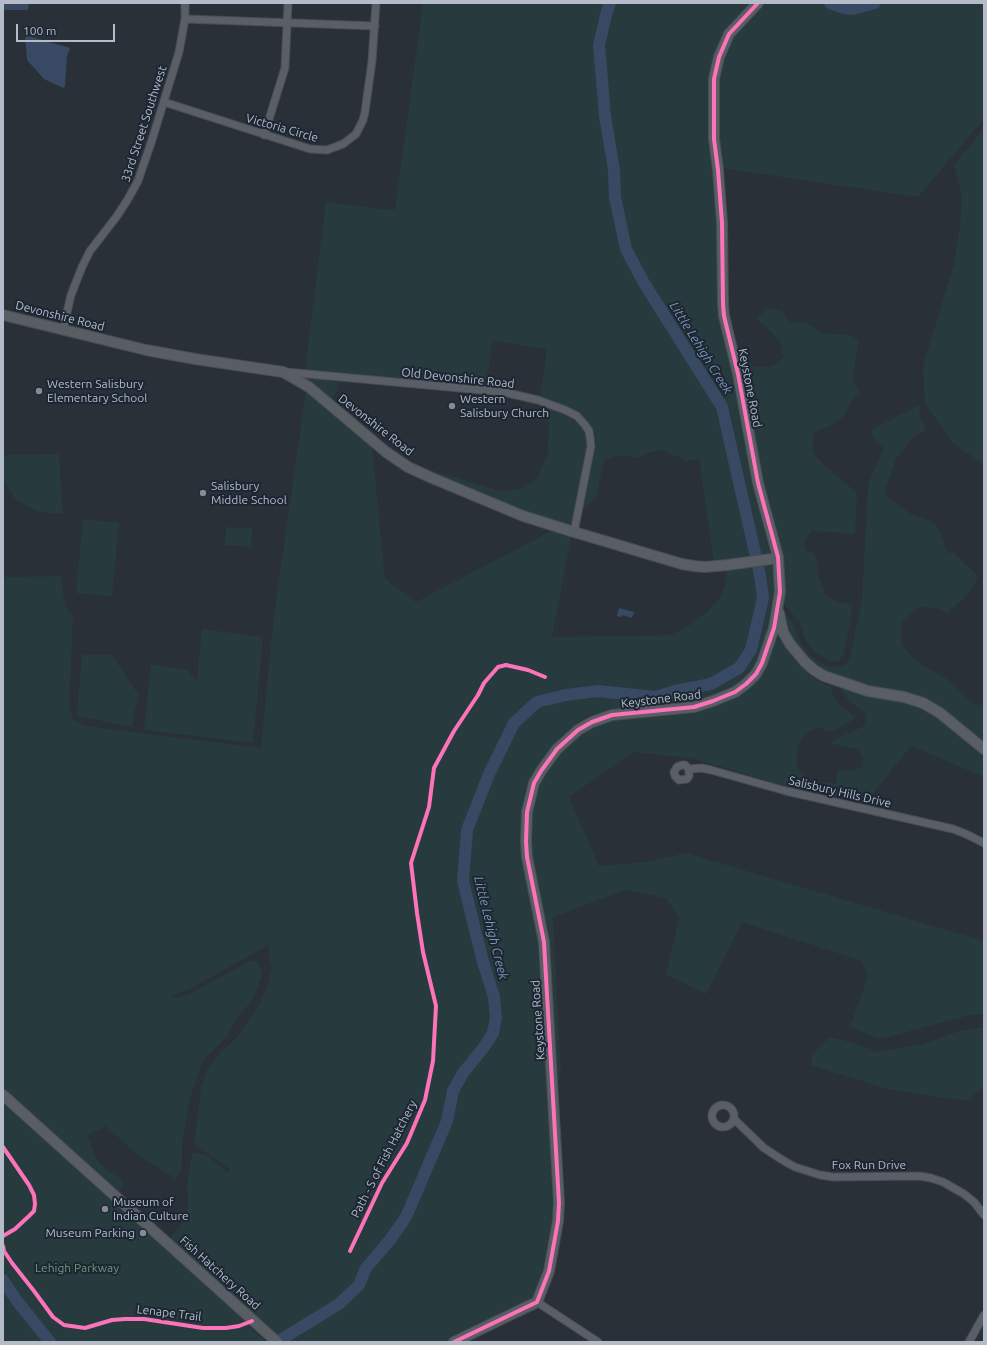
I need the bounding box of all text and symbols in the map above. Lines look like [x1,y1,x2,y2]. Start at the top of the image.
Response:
scale bar [18,16,117,42]
text: 100 m [23,24,56,37]
street label: 33rd Street Southwest [118,64,170,184]
street label: Victoria Circle [244,111,320,145]
street label: Devonshire Road [14,298,106,334]
water label: Little Lehigh Creek [666,299,736,397]
street label: Keystone Road [735,347,765,429]
street label: Old Devonshire Road [401,365,515,391]
place label: Western Salisbury Elementary School [47,377,147,405]
marker: Western Salisbury Elementary School [34,386,44,396]
street label: Devonshire Road [336,391,416,459]
place label: Western Salisbury Church [460,392,549,420]
marker: Western Salisbury Church [447,401,457,411]
place label: Salisbury Middle School [211,479,287,507]
marker: Salisbury Middle School [198,488,208,498]
street label: Keystone Road [620,687,702,711]
street label: Salisbury Hills Drive [787,773,893,811]
water label: Little Lehigh Creek [471,875,511,981]
street label: Keystone Road [528,979,548,1061]
street label: Path - S of Fish Hatchery [348,1098,420,1220]
street label: Fox Run Drive [832,1158,906,1172]
place label: Museum of Indian Culture [113,1195,189,1223]
marker: Museum of Indian Culture [100,1204,110,1214]
place label: Museum Parking [45,1226,135,1240]
marker: Museum Parking [138,1228,148,1238]
street label: Fish Hatchery Road [177,1233,263,1313]
park label: Lehigh Parkway [35,1261,119,1275]
street label: Lenape Trail [136,1302,202,1324]

